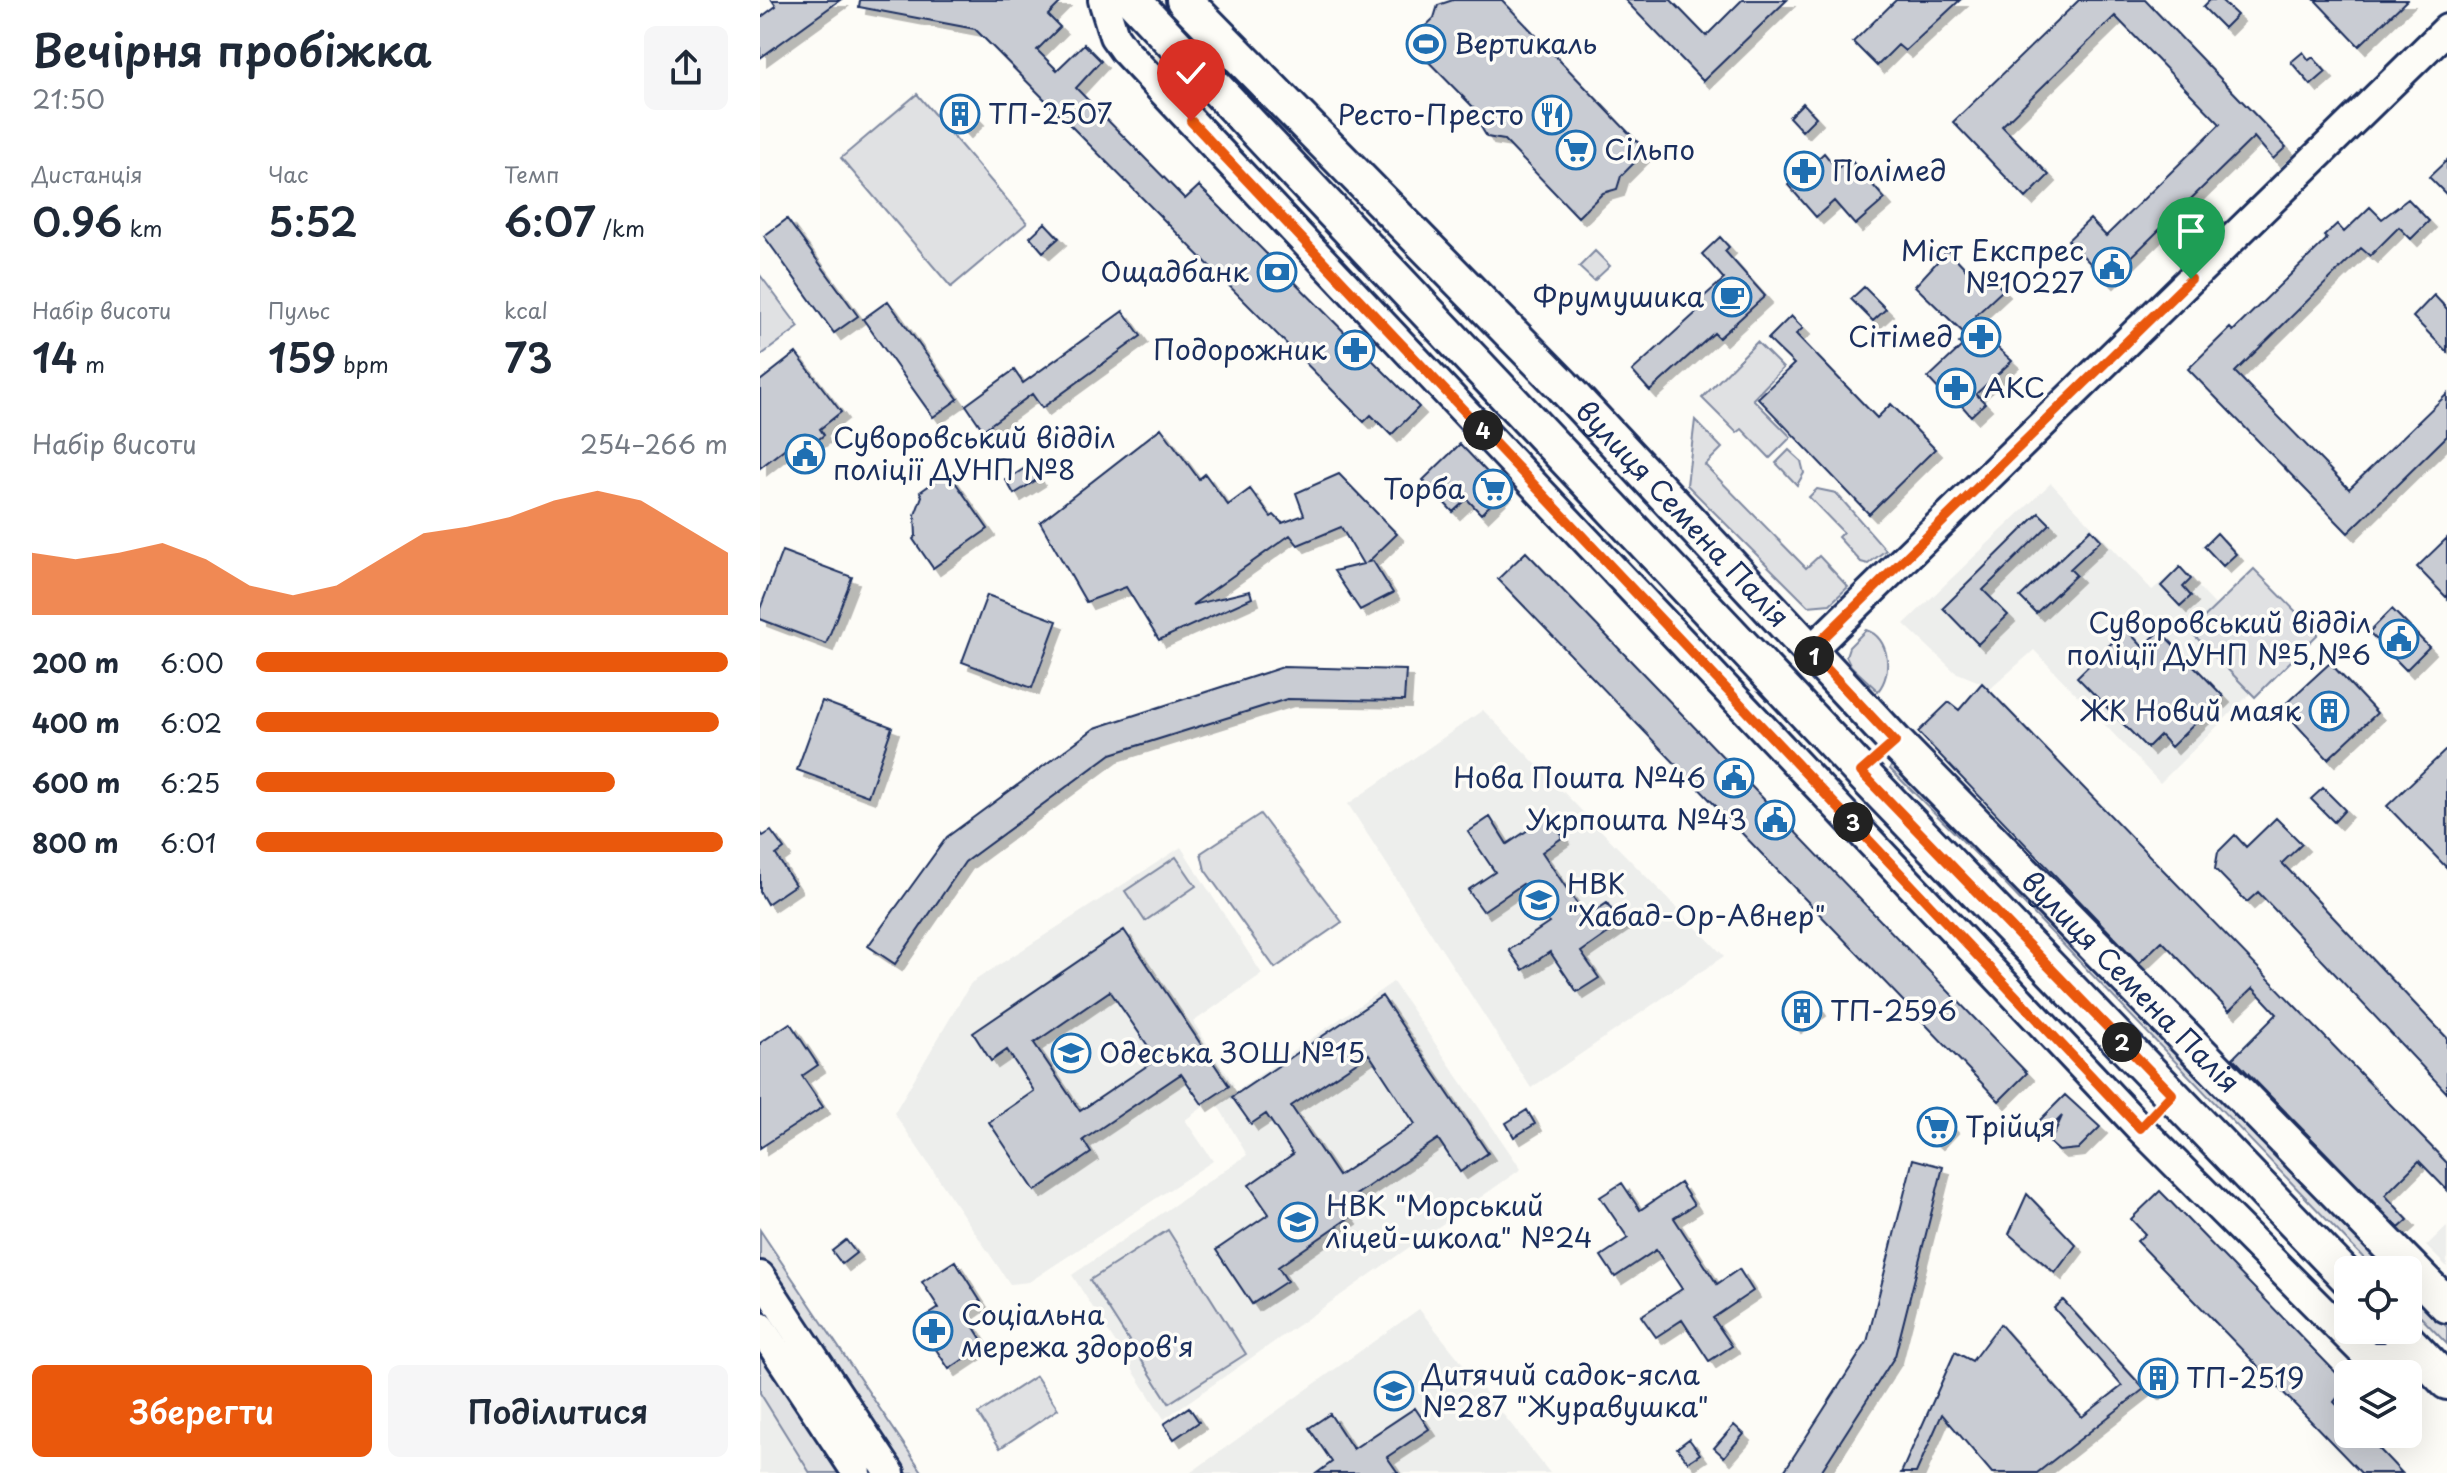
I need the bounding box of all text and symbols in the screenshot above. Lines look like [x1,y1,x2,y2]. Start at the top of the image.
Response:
text: Вечірня пробіжка [32,16,432,82]
place label: Вертикаль [1454,21,1597,64]
sports icon: Вертикаль [1405,23,1447,65]
button: share [644,26,728,110]
pin [1157,39,1225,121]
icon: check [1169,51,1213,95]
text: 21:50 [32,79,105,118]
place label: ТП-2507 [988,91,1113,134]
place label: Ресто-Престо [1337,92,1524,135]
building icon: ТП-2507 [939,93,981,135]
restaurant icon: Ресто-Престо [1531,94,1573,136]
place label: Сільпо [1604,127,1695,170]
supermarket icon: Сільпо [1555,129,1597,171]
place label: Полімед [1832,148,1946,191]
pharmacy icon: Полімед [1783,150,1825,192]
text: Дистанція [32,157,143,190]
text: Час [268,157,308,190]
text: Темп [504,157,560,190]
text: 0.96 [32,190,122,251]
text: 5:52 [268,190,358,251]
text: 6:07 [504,190,596,251]
pin [2157,197,2225,279]
icon: arrive [2169,209,2213,253]
text: km [122,211,163,244]
text: /km [596,211,645,244]
place label: Міст Експрес №10227 [1901,228,2084,303]
public building icon: Міст Експрес №10227 [2091,246,2133,288]
place label: Ощадбанк [1100,249,1249,292]
bank icon: Ощадбанк [1256,251,1298,293]
place label: Фрумушика [1533,274,1704,317]
cafe icon: Фрумушика [1711,276,1753,318]
text: Набір висоти [32,293,171,326]
text: Пульс [268,293,330,326]
text: kcal [504,293,548,326]
place label: Сітімед [1848,314,1953,357]
pharmacy icon: Сітімед [1960,316,2002,358]
text: 14 [32,326,78,387]
text: 159 [268,326,336,387]
text: 73 [504,326,553,387]
place label: Подорожник [1153,327,1327,370]
pharmacy icon: Подорожник [1334,329,1376,371]
text: m [78,347,105,380]
text: bpm [336,347,389,380]
place label: АКС [1984,365,2045,408]
pharmacy icon: АКС [1935,367,1977,409]
street label: вулиця Семена Палія [1566,390,1801,636]
pin: 4 [1463,410,1503,450]
text: 4 [1476,413,1490,446]
place label: Суворовський відділ поліції ДУНП №8 [833,415,1116,490]
text: Набір висоти [32,424,197,463]
text: 254–266 m [580,424,728,463]
public building icon: Суворовський відділ поліції ДУНП №8 [784,433,826,475]
place label: Торба [1383,466,1466,509]
supermarket icon: Торба [1472,468,1514,510]
place label: Суворовський відділ поліції ДУНП №5,№6 [2066,600,2371,675]
public building icon: Суворовський відділ поліції ДУНП №5,№6 [2378,618,2420,660]
pin: 1 [1794,636,1834,676]
text: 1 [1809,639,1819,672]
text: 200 m [32,643,119,682]
text: 6:00 [160,643,224,682]
place label: ЖК Новий маяк [2079,688,2302,731]
building icon: ЖК Новий маяк [2308,690,2350,732]
text: 400 m [32,703,120,742]
text: 6:02 [160,703,222,742]
place label: Нова Пошта №46 [1453,755,1706,798]
public building icon: Нова Пошта №46 [1713,757,1755,799]
text: 600 m [32,763,120,802]
text: 6:25 [160,763,220,802]
place label: Укрпошта №43 [1526,797,1747,840]
public building icon: Укрпошта №43 [1754,799,1796,841]
pin: 3 [1833,802,1873,842]
text: 3 [1846,805,1860,838]
text: 800 m [32,823,119,862]
text: 6:01 [160,823,216,862]
street label: вулиця Семена Палія [2012,860,2251,1102]
place label: НВК "Хабад-Ор-Авнер" [1567,861,1826,936]
school or university icon: НВК "Хабад-Ор-Авнер" [1518,879,1560,921]
place label: ТП-2596 [1830,988,1957,1031]
building icon: ТП-2596 [1781,990,1823,1032]
pin: 2 [2102,1022,2142,1062]
text: 2 [2114,1025,2130,1058]
place label: Одеська ЗОШ №15 [1099,1030,1365,1073]
school or university icon: Одеська ЗОШ №15 [1050,1032,1092,1074]
place label: Трійця [1965,1104,2056,1147]
supermarket icon: Трійця [1916,1106,1958,1148]
place label: НВК "Морський ліцей-школа" №24 [1325,1183,1592,1258]
school or university icon: НВК "Морський ліцей-школа" №24 [1277,1201,1319,1243]
map controls [2334,1256,2422,1448]
button: locate [2334,1256,2422,1344]
place label: Соціальна мережа здоров'я [961,1292,1194,1367]
pharmacy icon: Соціальна мережа здоров'я [912,1310,954,1352]
place label: Дитячий садок-ясла №287 "Журавушка" [1421,1352,1709,1427]
place label: ТП-2519 [2186,1355,2304,1398]
building icon: ТП-2519 [2137,1357,2179,1399]
button: layers [2334,1360,2422,1448]
button: Зберегти [32,1365,372,1457]
button: Поділитися [388,1365,728,1457]
school or university icon: Дитячий садок-ясла №287 "Журавушка" [1373,1370,1415,1412]

